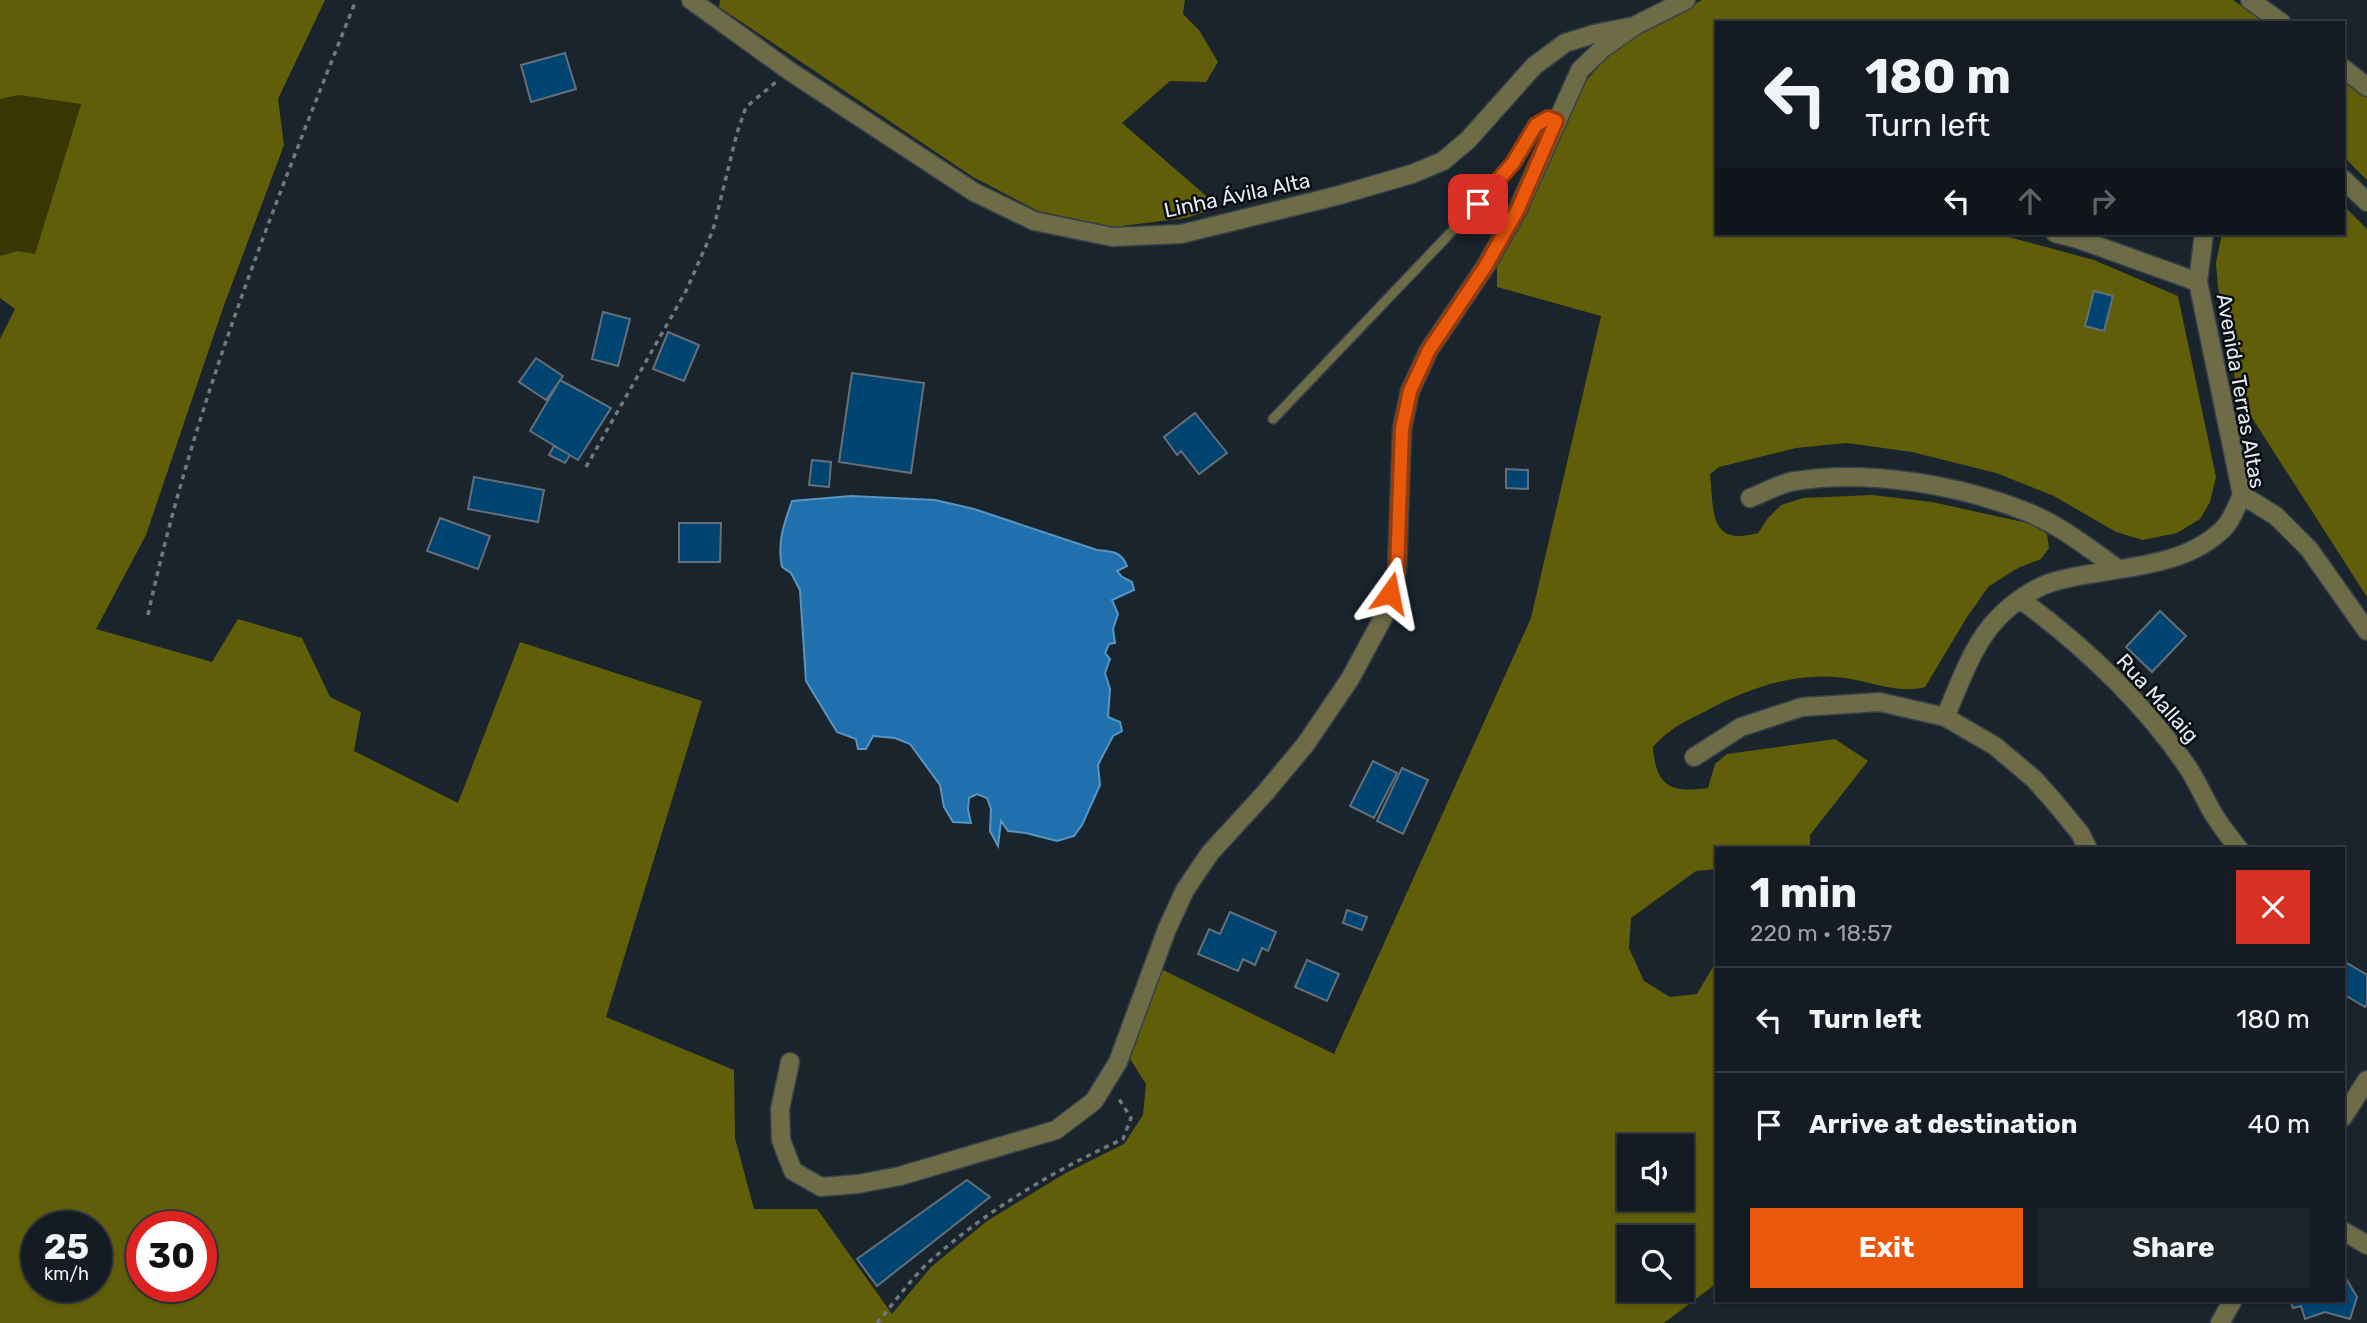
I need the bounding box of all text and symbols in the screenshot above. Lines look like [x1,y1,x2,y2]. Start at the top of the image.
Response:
text: 180 m [1865,47,2011,105]
icon: left [1750,49,1841,140]
text: Turn left [1865,106,1990,144]
street label: Linha Ávila Alta [1162,167,1312,223]
pin [1448,174,1508,234]
icon: left [1938,182,1976,220]
icon: ahead [2011,182,2049,220]
icon: right [2084,182,2122,220]
icon: arrive [1459,185,1497,223]
street label: Avenida Terras Altas [2212,292,2270,490]
position arrow [1353,556,1427,630]
street label: Rua Mallaig [2112,648,2204,748]
text: 1 min [1750,868,1857,918]
button: close [2236,870,2310,944]
text: 220 m · 18:57 [1750,919,1892,947]
icon: left [1750,1001,1788,1039]
text: Turn left [1809,1004,1921,1035]
text: 180 m [2236,1004,2310,1035]
icon: arrive [1750,1106,1788,1144]
text: Arrive at destination [1809,1109,2077,1140]
text: 40 m [2248,1109,2310,1140]
map controls [1617,1134,1694,1302]
button: sound [1617,1134,1694,1211]
button: Exit [1750,1208,2023,1288]
button: Share [2037,1208,2310,1288]
speed limit sign: 30 [126,1211,217,1302]
button: search [1617,1225,1694,1302]
text: 25 [44,1226,89,1268]
text: km/h [44,1263,89,1285]

